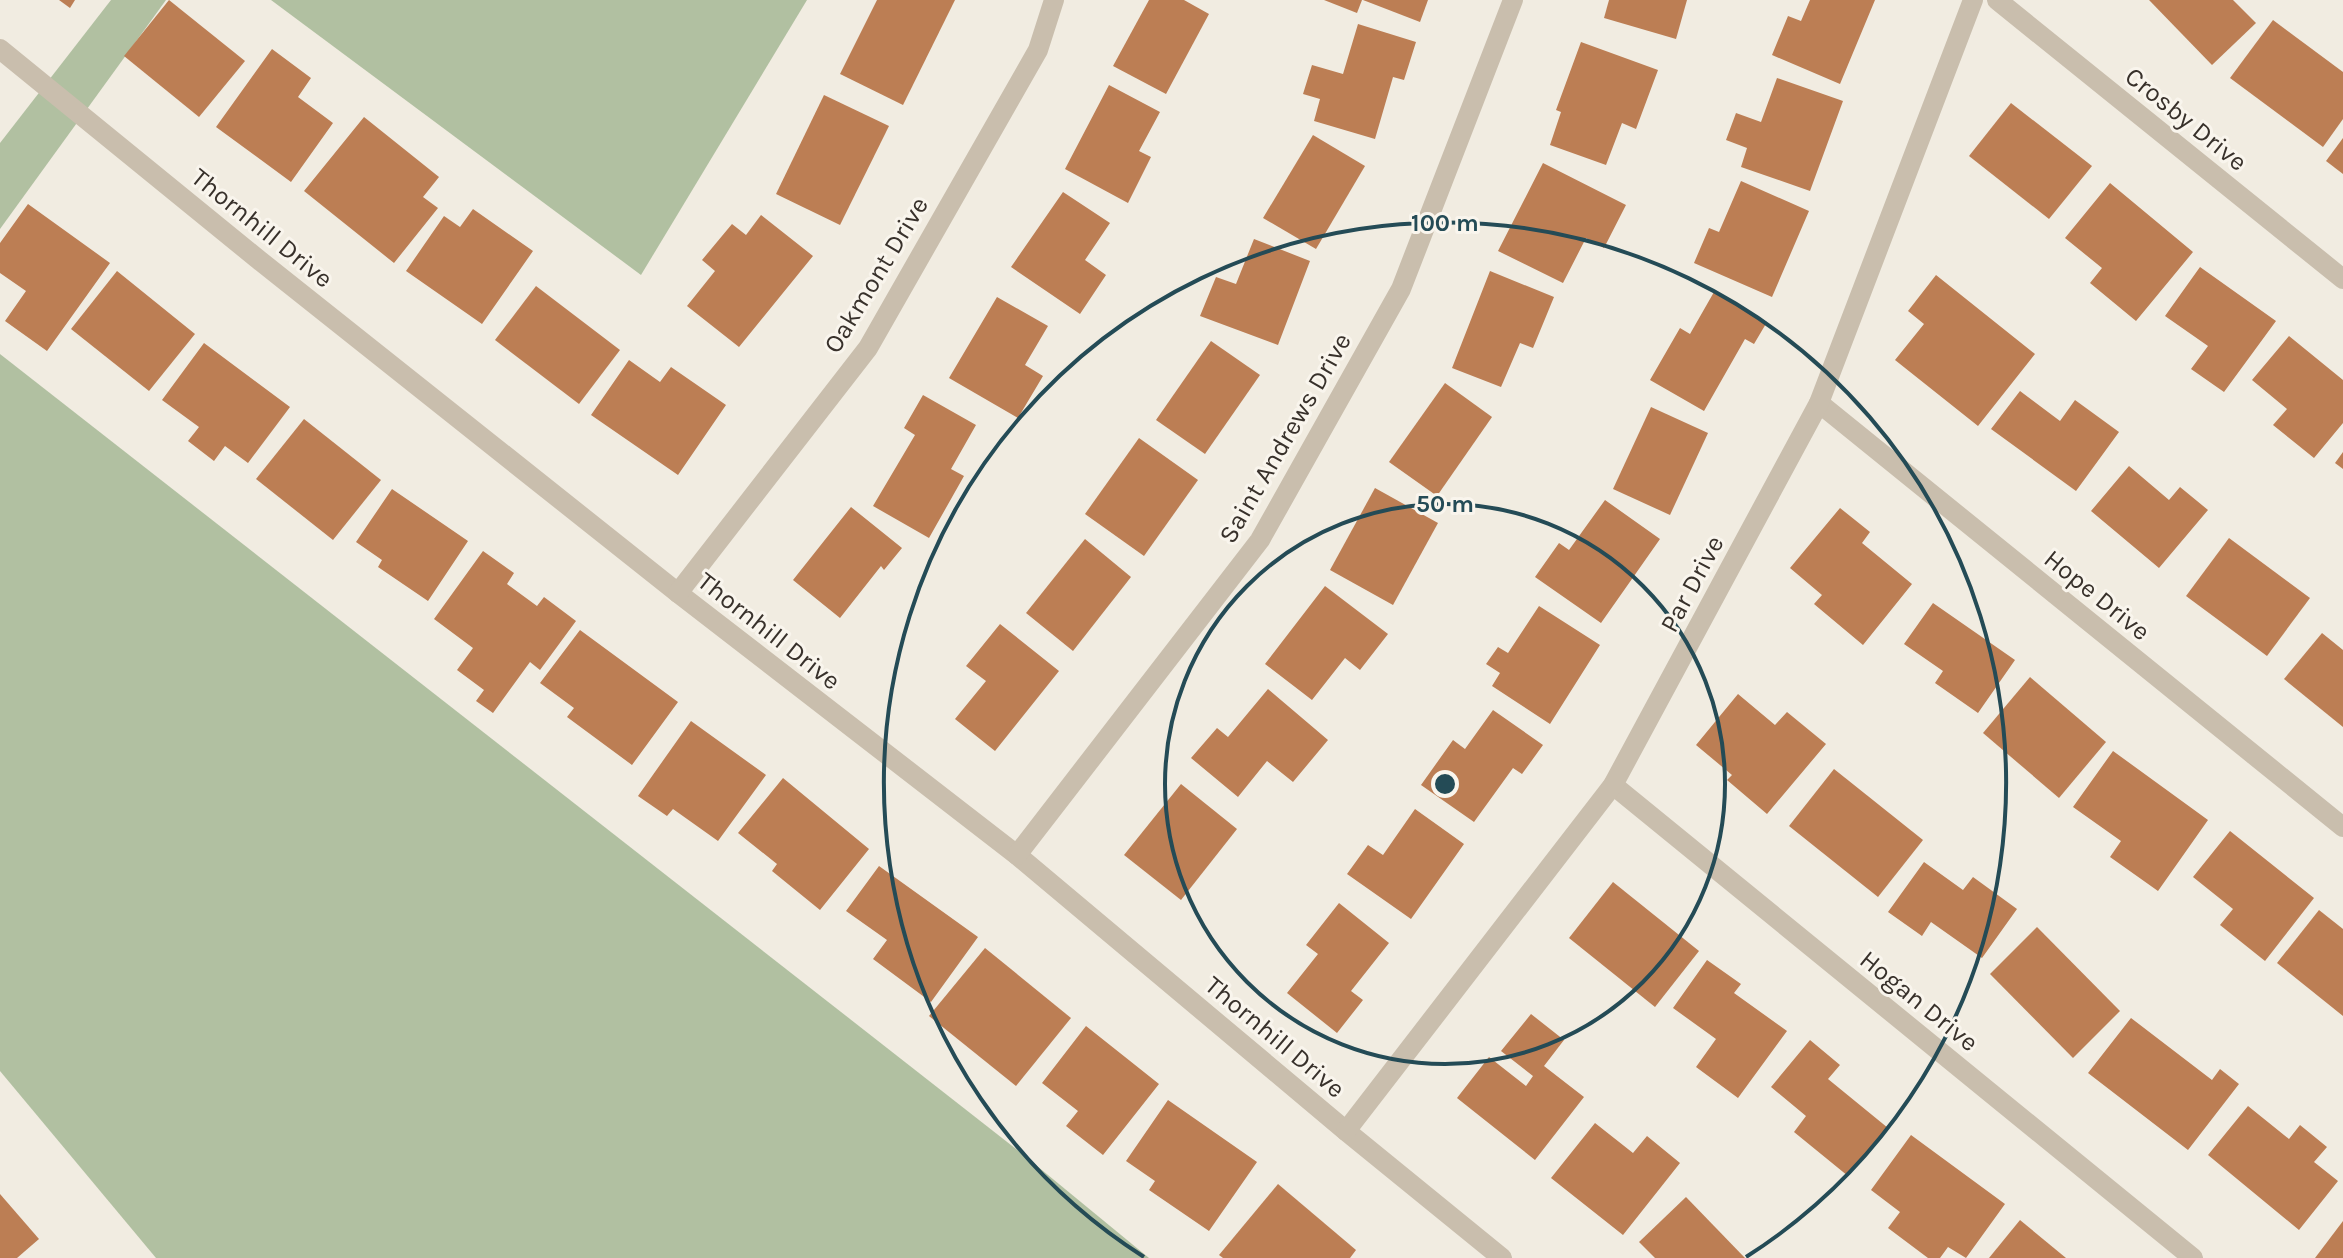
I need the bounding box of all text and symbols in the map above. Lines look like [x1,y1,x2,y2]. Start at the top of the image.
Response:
street label: Crosby Drive [2119,61,2253,177]
street label: Thornhill Drive [185,162,339,294]
street label: Oakmont Drive [817,191,935,359]
text: 100 m [1411,209,1479,237]
street label: Saint Andrews Drive [1212,327,1358,549]
text: 50 m [1416,490,1474,518]
street label: Par Drive [1654,530,1730,638]
street label: Hope Drive [2038,543,2156,647]
street label: Thornhill Drive [691,566,847,696]
centre of rings [1431,770,1459,798]
street label: Hogan Drive [1854,944,1984,1058]
street label: Thornhill Drive [1199,970,1351,1104]

